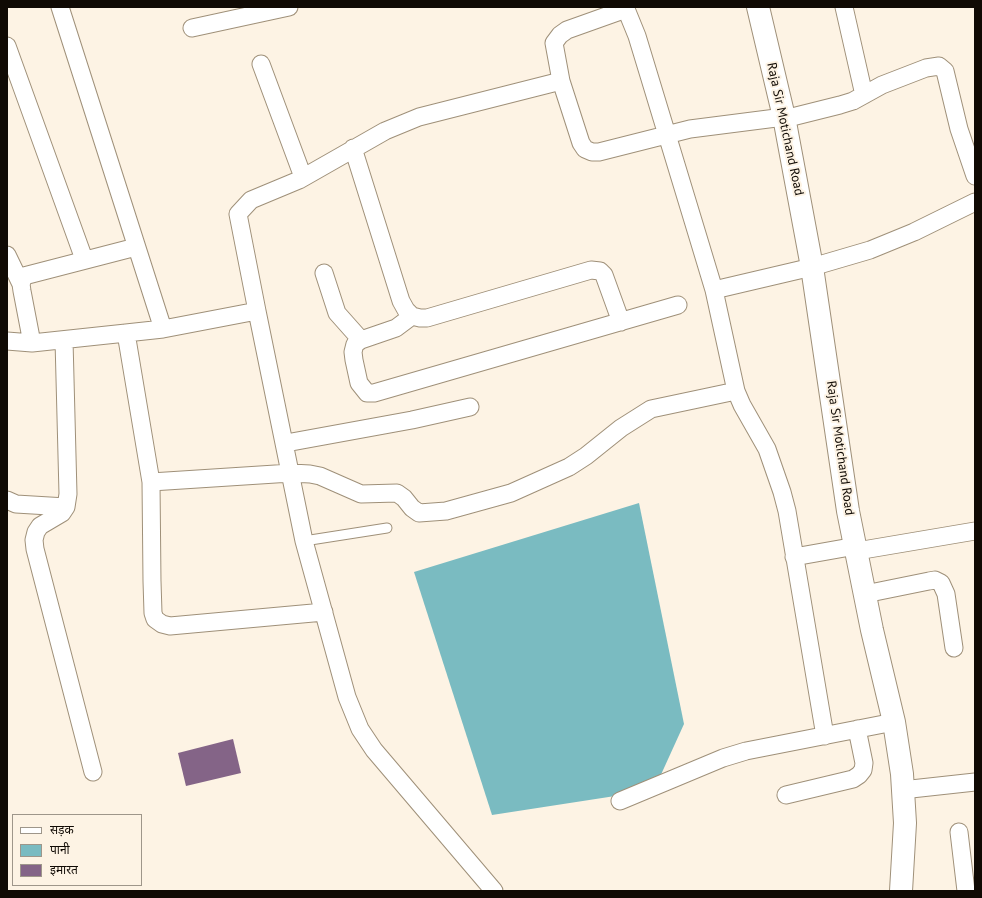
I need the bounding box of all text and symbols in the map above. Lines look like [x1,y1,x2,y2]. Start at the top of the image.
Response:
street label: Raja Sir Motichand Road [763,61,807,197]
street label: Raja Sir Motichand Road [823,380,857,516]
legend [12,814,142,886]
text: सड़क [50,822,74,837]
text: पानी [50,842,70,857]
text: इमारत [50,862,78,877]

